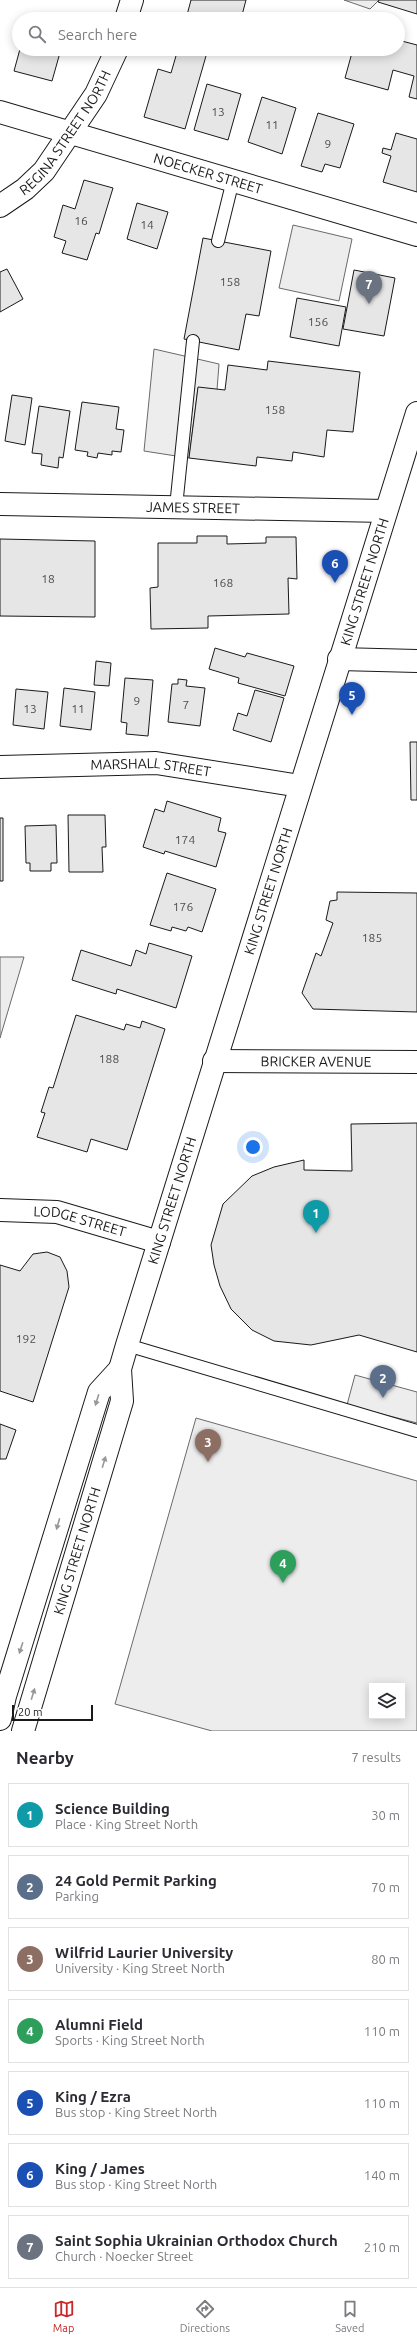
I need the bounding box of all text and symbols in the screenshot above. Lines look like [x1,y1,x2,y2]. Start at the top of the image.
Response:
search box [12,12,405,56]
icon: search [26,23,48,45]
text: Search here [58,26,137,43]
street label: REGINA STREET NORTH [16,68,114,198]
house number: 13 [211,105,225,118]
house number: 11 [265,118,279,131]
house number: 9 [325,137,331,150]
street label: NOECKER STREET [152,150,265,197]
house number: 16 [74,214,88,227]
house number: 14 [140,218,154,231]
pin: 7 [356,271,382,304]
house number: 158 [220,275,240,288]
house number: 156 [308,315,328,328]
house number: 158 [265,403,285,416]
street label: JAMES STREET [146,499,240,516]
street label: KING STREET NORTH [337,516,392,647]
pin: 6 [322,550,348,583]
house number: 18 [41,572,55,585]
house number: 168 [213,576,233,589]
pin: 5 [339,682,365,715]
house number: 9 [134,694,140,707]
house number: 7 [183,698,189,711]
house number: 13 [23,702,37,715]
house number: 11 [71,702,85,715]
street label: MARSHALL STREET [90,755,212,780]
street label: KING STREET NORTH [241,825,296,957]
house number: 174 [175,833,195,846]
house number: 176 [173,900,193,913]
house number: 185 [362,931,382,944]
house number: 188 [99,1052,119,1065]
street label: BRICKER AVENUE [261,1053,372,1070]
street label: KING STREET NORTH [145,1135,199,1266]
your location [243,1137,263,1157]
pin: 1 [303,1200,329,1233]
street label: LODGE STREET [33,1203,128,1240]
house number: 192 [16,1332,36,1345]
pin: 2 [370,1365,396,1398]
one-way arrow [93,1394,99,1406]
pin: 3 [195,1429,221,1462]
one-way arrow [101,1456,107,1468]
street label: KING STREET NORTH [50,1485,104,1617]
one-way arrow [55,1518,61,1530]
pin: 4 [270,1550,296,1583]
one-way arrow [17,1642,23,1654]
map controls [369,1683,405,1719]
button: layers [369,1683,405,1719]
one-way arrow [31,1687,37,1699]
scale bar [12,1703,93,1722]
text: 20 m [18,1706,42,1718]
text: Nearby [16,1748,74,1767]
text: 7 results [351,1750,401,1764]
text: Science Building [55,1800,170,1817]
text: 1 [26,1808,34,1822]
text: 30 m [371,1808,400,1822]
text: Place · King Street North [55,1817,198,1831]
text: 24 Gold Permit Parking [55,1872,217,1889]
text: 2 [26,1880,34,1894]
text: 70 m [371,1880,400,1894]
text: Parking [55,1889,99,1903]
text: Wilfrid Laurier University [55,1944,233,1961]
text: 3 [26,1952,34,1966]
text: 80 m [371,1952,400,1966]
text: University · King Street North [55,1961,225,1975]
text: Alumni Field [55,2016,143,2033]
text: 4 [26,2024,34,2038]
text: 110 m [364,2024,400,2038]
text: Sports · King Street North [55,2033,205,2047]
text: King / Ezra [55,2088,131,2105]
text: 5 [26,2096,34,2110]
text: 110 m [364,2096,400,2110]
text: Bus stop · King Street North [55,2105,217,2119]
text: King / James [55,2160,145,2177]
text: 6 [26,2168,34,2182]
text: 140 m [364,2168,400,2182]
text: Bus stop · King Street North [55,2177,217,2191]
text: Saint Sophia Ukrainian Orthodox Church [55,2232,338,2249]
text: 7 [26,2240,34,2254]
text: 210 m [364,2240,400,2254]
text: Church · Noecker Street [55,2249,193,2263]
tab: Map [53,2298,75,2334]
tab: Directions [180,2298,230,2334]
tab: Saved [335,2298,364,2334]

